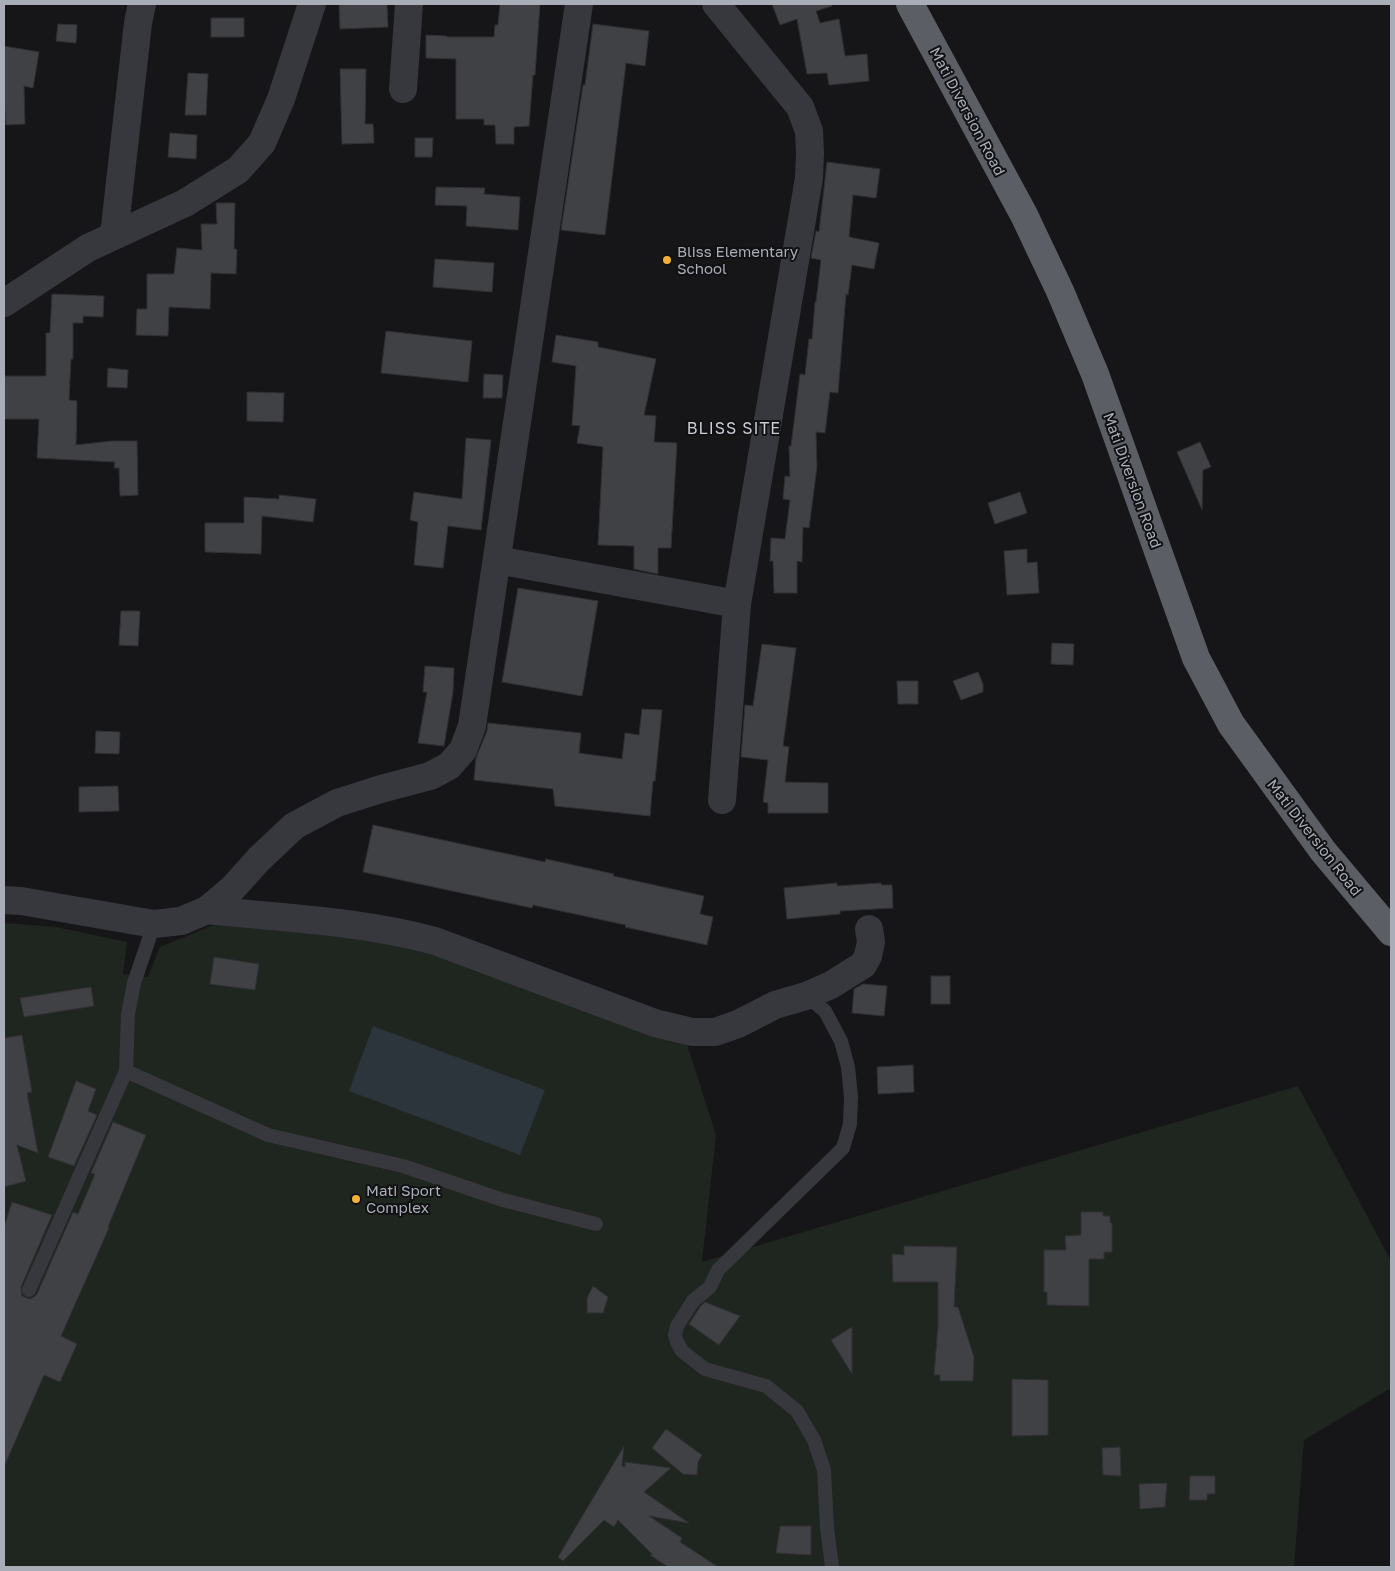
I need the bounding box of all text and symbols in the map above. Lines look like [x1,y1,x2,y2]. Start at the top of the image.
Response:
street label: Mati Diversion Road [927,44,1009,178]
place label: Bliss Elementary School [677,242,799,277]
marker: Bliss Elementary School [661,254,673,266]
street label: Mati Diversion Road [1100,410,1166,550]
district label: BLISS SITE [687,418,781,438]
street label: Mati Diversion Road [1264,775,1366,899]
place label: Mati Sport Complex [366,1181,441,1216]
marker: Mati Sport Complex [350,1193,362,1205]

